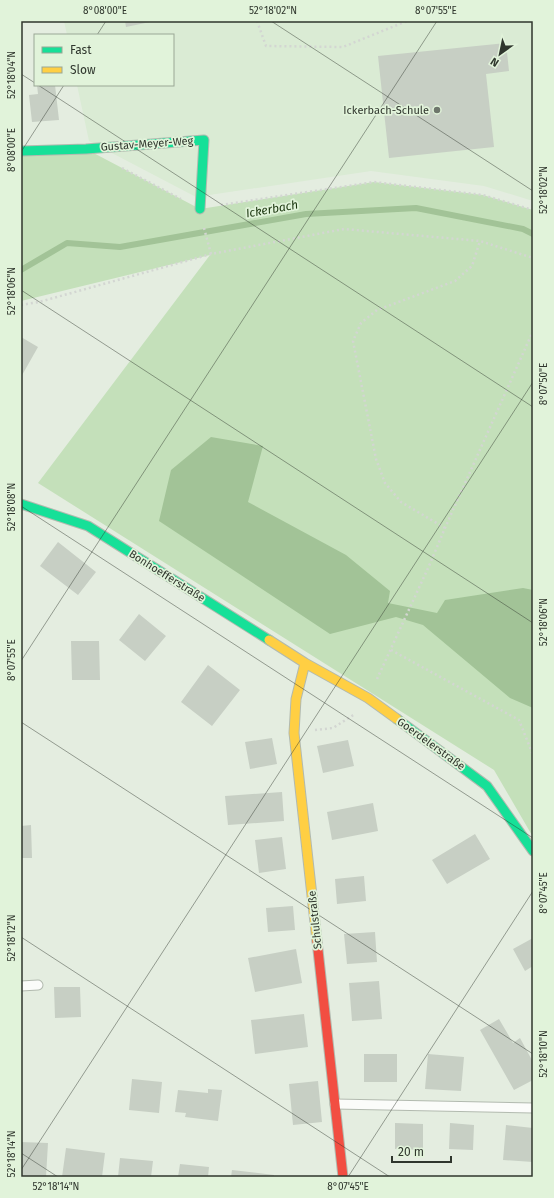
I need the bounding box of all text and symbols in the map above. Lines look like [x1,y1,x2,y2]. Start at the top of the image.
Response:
text: 8°08'00"E [83,5,127,17]
text: 52°18'02"N [249,5,297,17]
text: 8°07'55"E [415,5,457,17]
legend [34,34,174,86]
north arrow [480,34,520,74]
text: Fast [70,43,92,57]
text: 52°18'04"N [6,51,18,99]
text: N [488,55,501,69]
text: Slow [70,63,96,77]
place label: Ickerbach-Schule [343,104,429,117]
marker: Ickerbach-Schule [432,105,442,115]
text: 8°08'00"E [6,128,18,172]
street label: Gustav-Meyer-Weg [100,134,194,154]
text: 52°18'02"N [538,166,550,214]
water label: Ickerbach [245,198,299,220]
text: 52°18'06"N [6,267,18,315]
text: 8°07'50"E [538,363,550,405]
text: 52°18'08"N [6,483,18,531]
street label: Bonhoefferstraße [127,547,207,605]
text: 52°18'06"N [538,598,550,646]
text: 8°07'55"E [6,639,18,681]
street label: Goerdelerstraße [395,715,467,773]
text: 8°07'45"E [538,872,550,914]
street label: Schulstraße [305,890,325,950]
text: 52°18'12"N [6,914,18,962]
text: 52°18'10"N [538,1030,550,1078]
text: 52°18'14"N [6,1131,18,1177]
scale bar [392,1138,451,1164]
text: 20 m [398,1145,424,1159]
text: 52°18'14"N [33,1181,79,1193]
text: 8°07'45"E [327,1181,369,1193]

